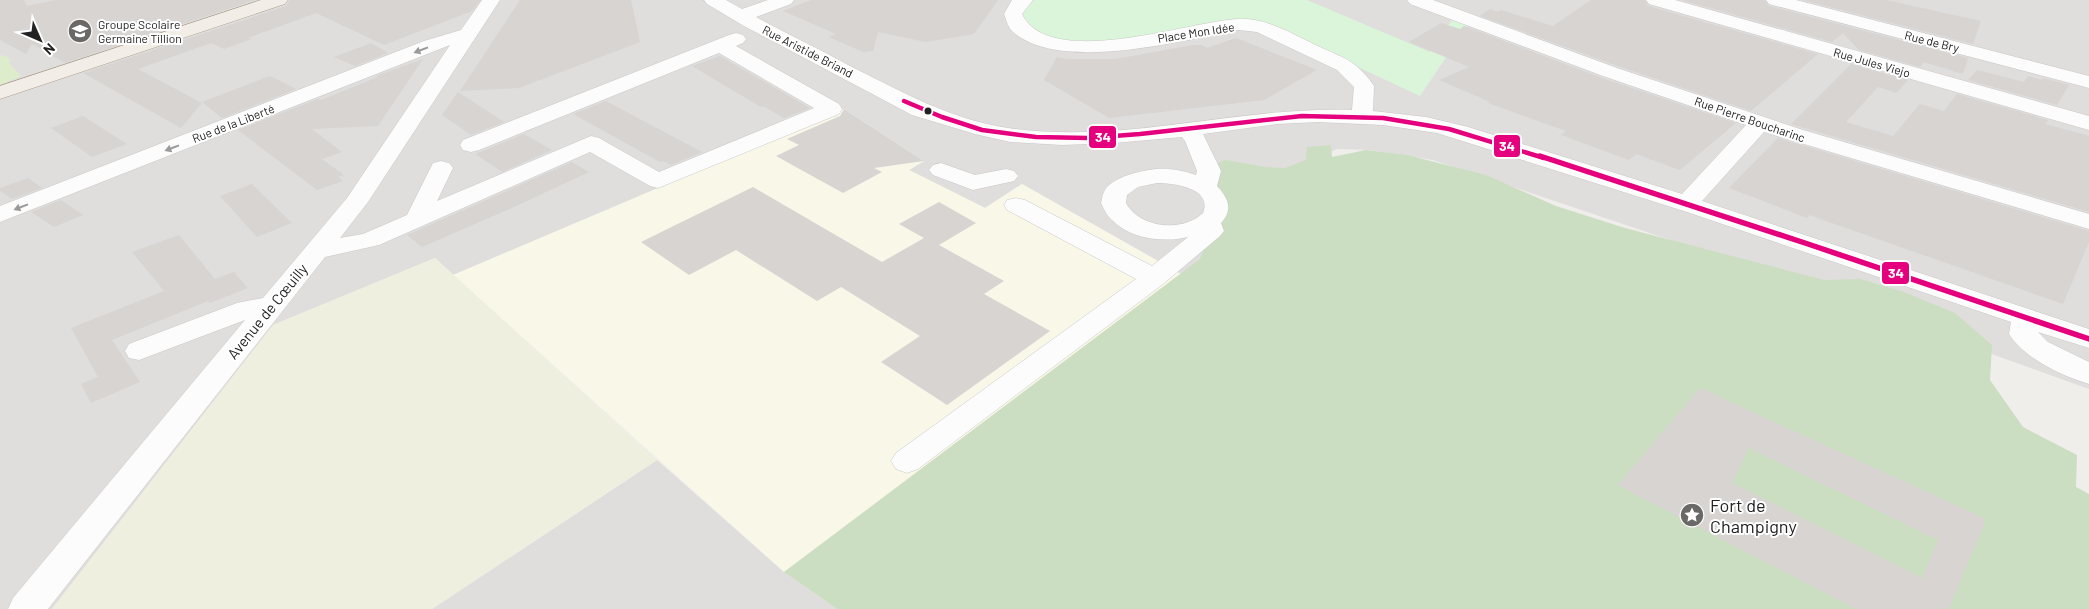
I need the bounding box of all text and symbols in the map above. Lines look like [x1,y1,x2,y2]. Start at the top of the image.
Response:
north arrow [15,15,65,65]
place label: Groupe Scolaire Germaine Tillion [98,17,182,45]
school or university icon: Groupe Scolaire Germaine Tillion [67,18,93,44]
street label: Place Mon Idée [1157,19,1235,45]
street label: Rue Aristide Briand [760,22,856,80]
street label: Rue de Bry [1903,27,1961,55]
text: N [40,40,59,59]
street label: Rue Jules Viejo [1832,44,1912,80]
one-way arrow [414,46,428,54]
street label: Rue Pierre Boucharinc [1693,93,1807,145]
street label: Rue de la Liberté [190,101,276,145]
unlabelled marker [923,106,933,116]
line badge: 34 [1088,125,1117,149]
text: 34 [1095,128,1111,145]
line badge: 34 [1493,134,1521,158]
text: 34 [1499,137,1515,154]
one-way arrow [165,144,179,152]
one-way arrow [13,203,28,211]
street label: Avenue de Cœuilly [223,260,311,362]
line badge: 34 [1881,261,1910,285]
text: 34 [1888,264,1904,281]
place label: Fort de Champigny [1710,494,1797,537]
place icon: Fort de Champigny [1679,502,1705,528]

